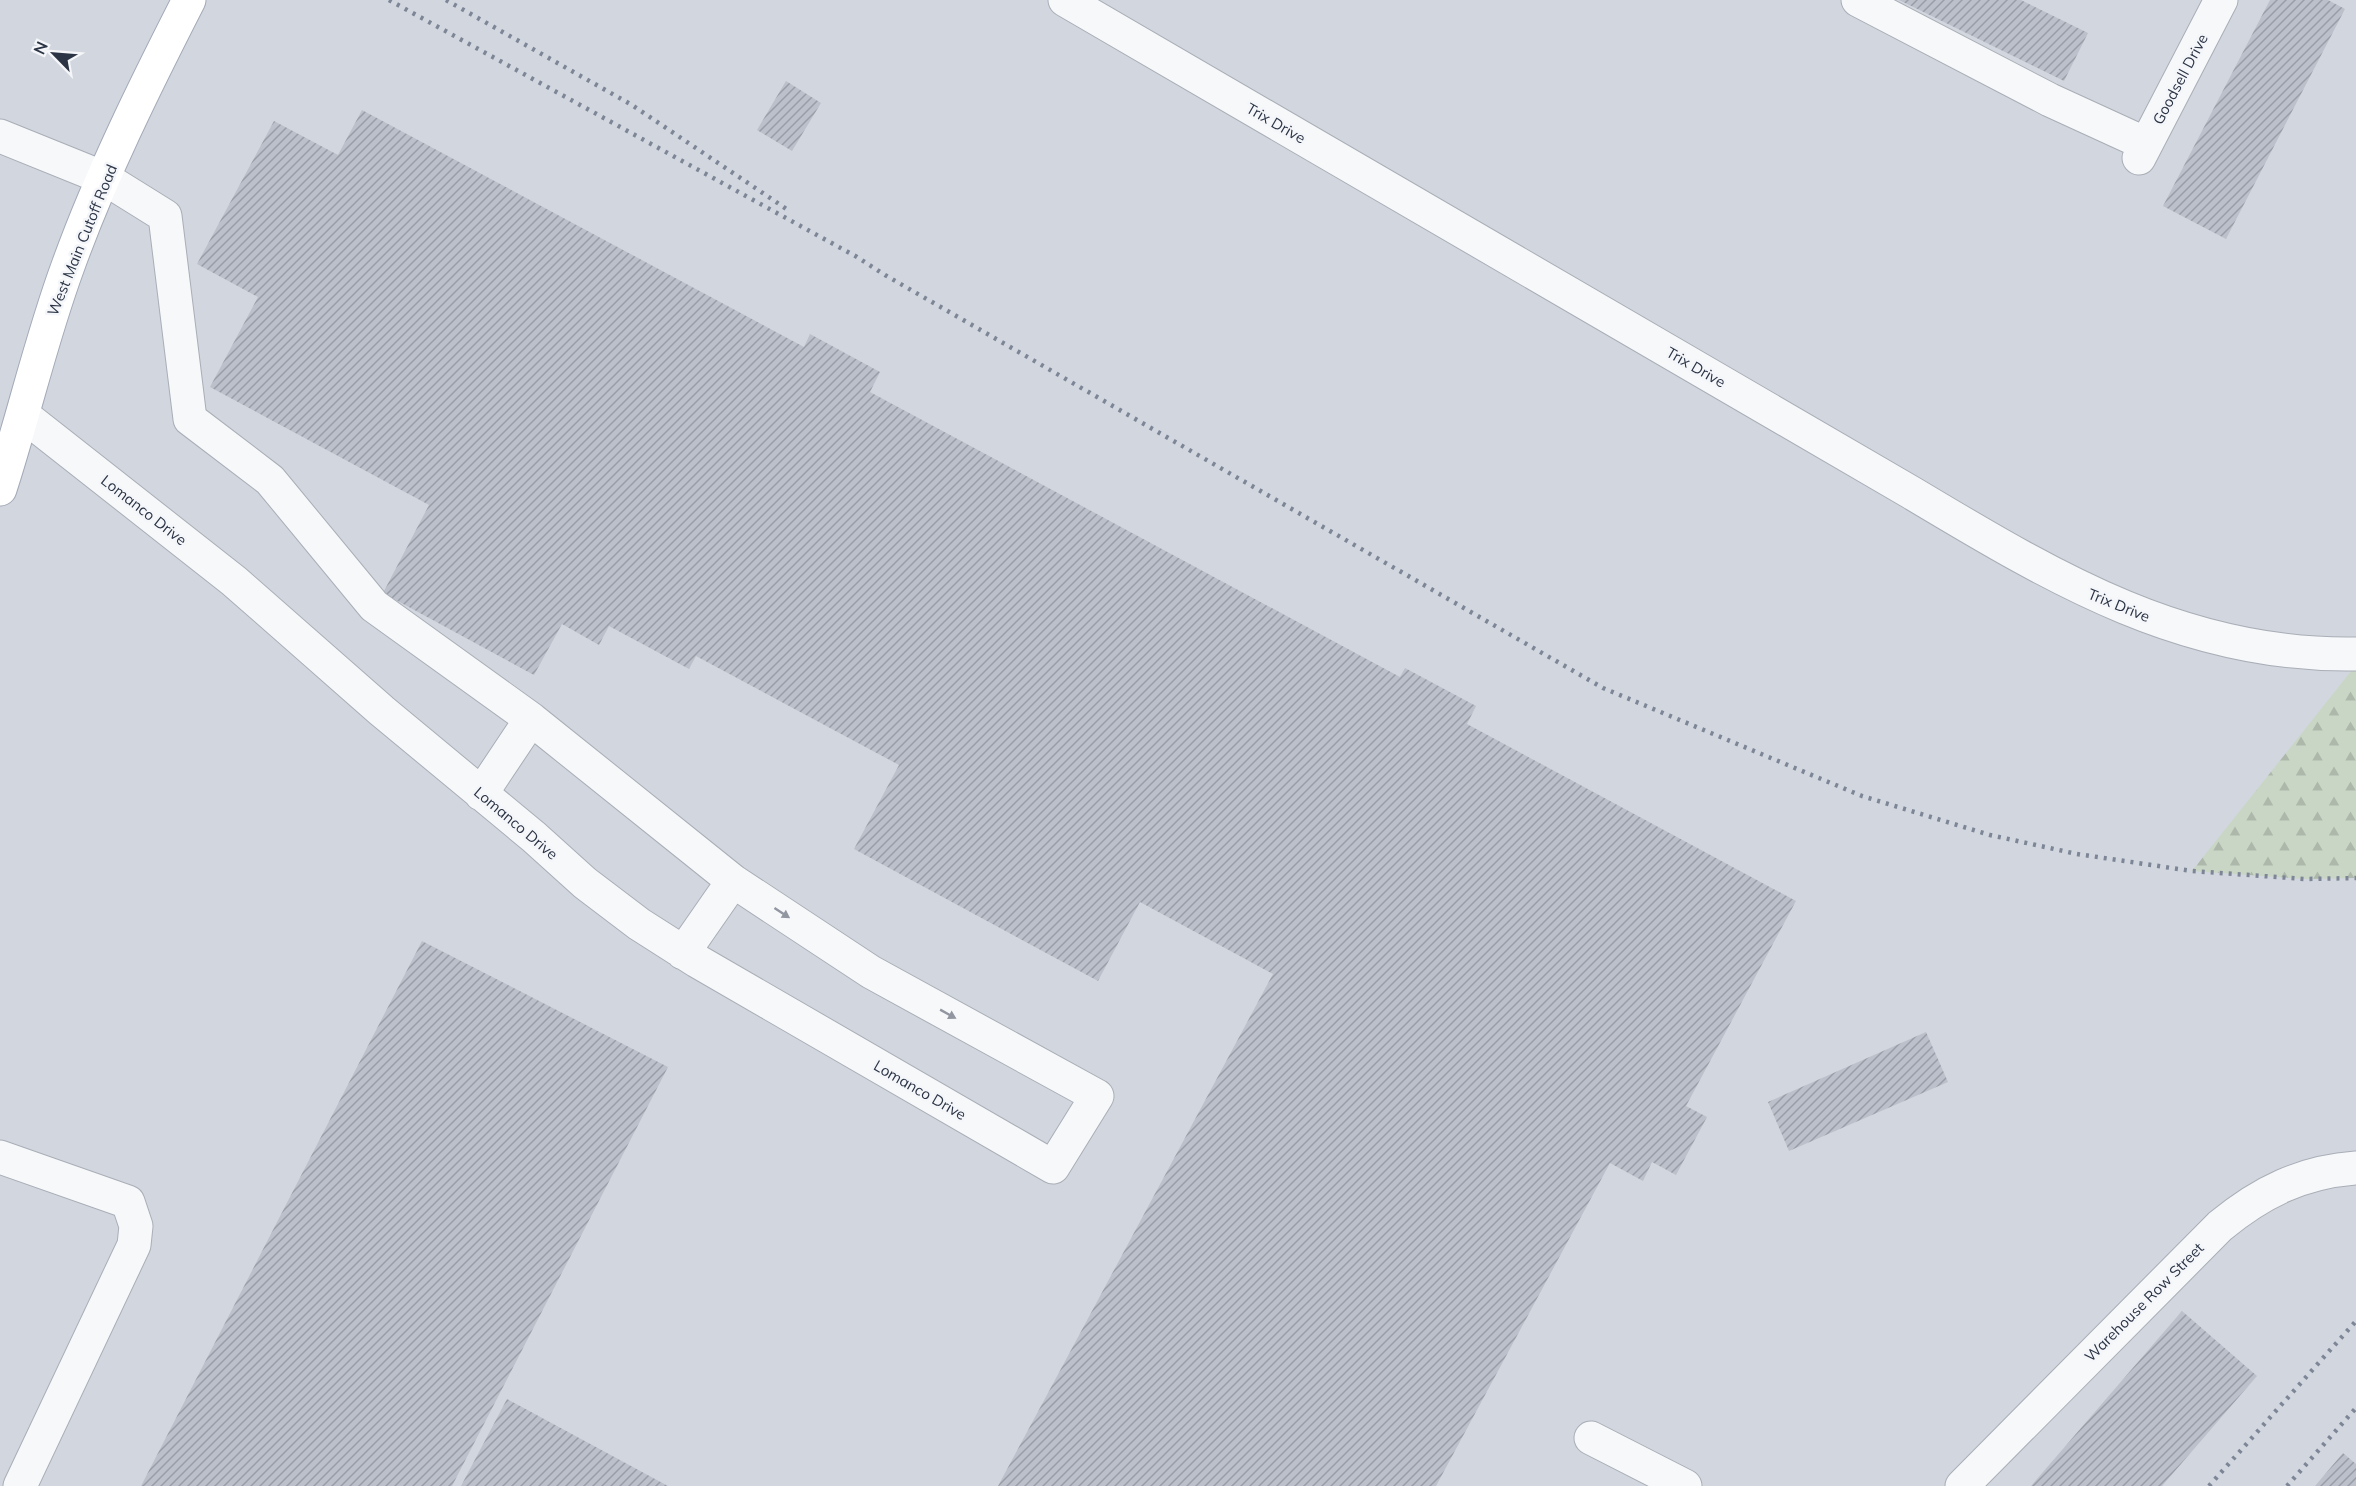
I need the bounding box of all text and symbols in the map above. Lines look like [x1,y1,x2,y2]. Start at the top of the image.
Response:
north arrow [24,24,84,84]
street label: Goodsell Drive [2148,30,2212,128]
text: N [29,38,52,57]
street label: Trix Drive [1243,98,1309,148]
street label: West Main Cutoff Road [43,162,121,318]
street label: Trix Drive [1663,342,1729,392]
street label: Lomanco Drive [97,471,191,549]
street label: Trix Drive [2085,584,2153,626]
street label: Lomanco Drive [470,782,562,864]
one-way arrow [773,907,789,919]
one-way arrow [940,1009,957,1019]
street label: Lomanco Drive [870,1056,970,1124]
street label: Warehouse Row Street [2080,1238,2208,1366]

